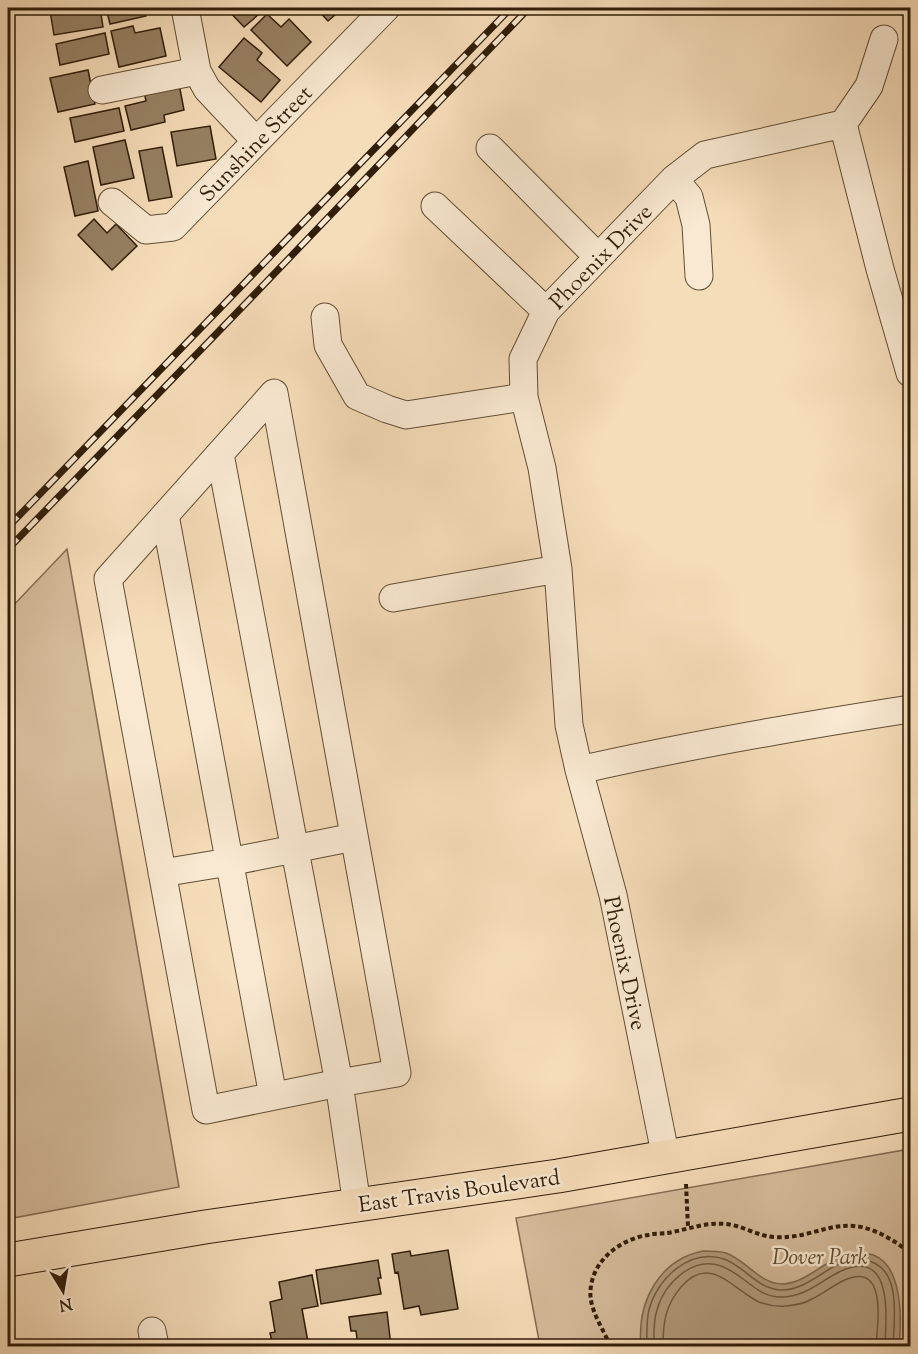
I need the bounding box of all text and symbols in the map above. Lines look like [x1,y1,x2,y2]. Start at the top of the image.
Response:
street label: Sunshine Street [193,79,321,211]
street label: Phoenix Drive [543,198,661,318]
street label: Phoenix Drive [593,894,653,1034]
street label: East Travis Boulevard [356,1163,562,1223]
park label: Dover Park [772,1243,868,1275]
north arrow [33,1261,93,1321]
text: N [57,1291,74,1316]

